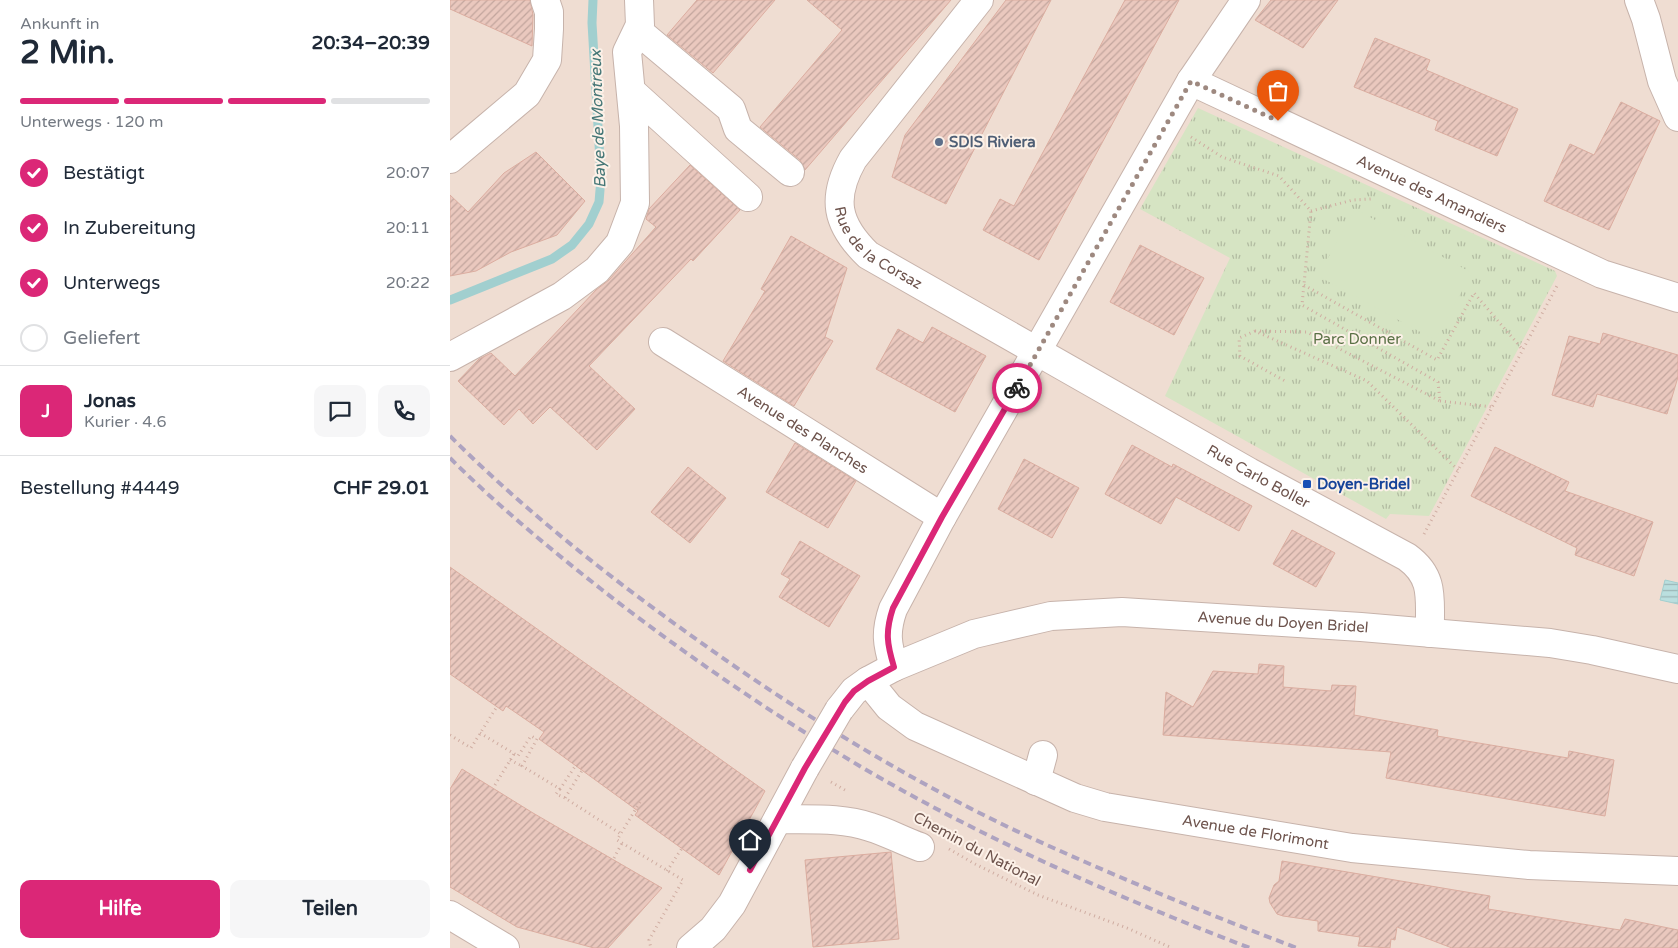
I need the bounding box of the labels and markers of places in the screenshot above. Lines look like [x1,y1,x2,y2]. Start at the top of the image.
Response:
pin [1257,70,1299,121]
place label: SDIS Riviera [949,133,1036,151]
marker: SDIS Riviera [933,136,945,148]
place label: Doyen-Bridel [1317,475,1410,494]
marker: Doyen-Bridel [1301,478,1313,490]
pin [729,819,771,870]

